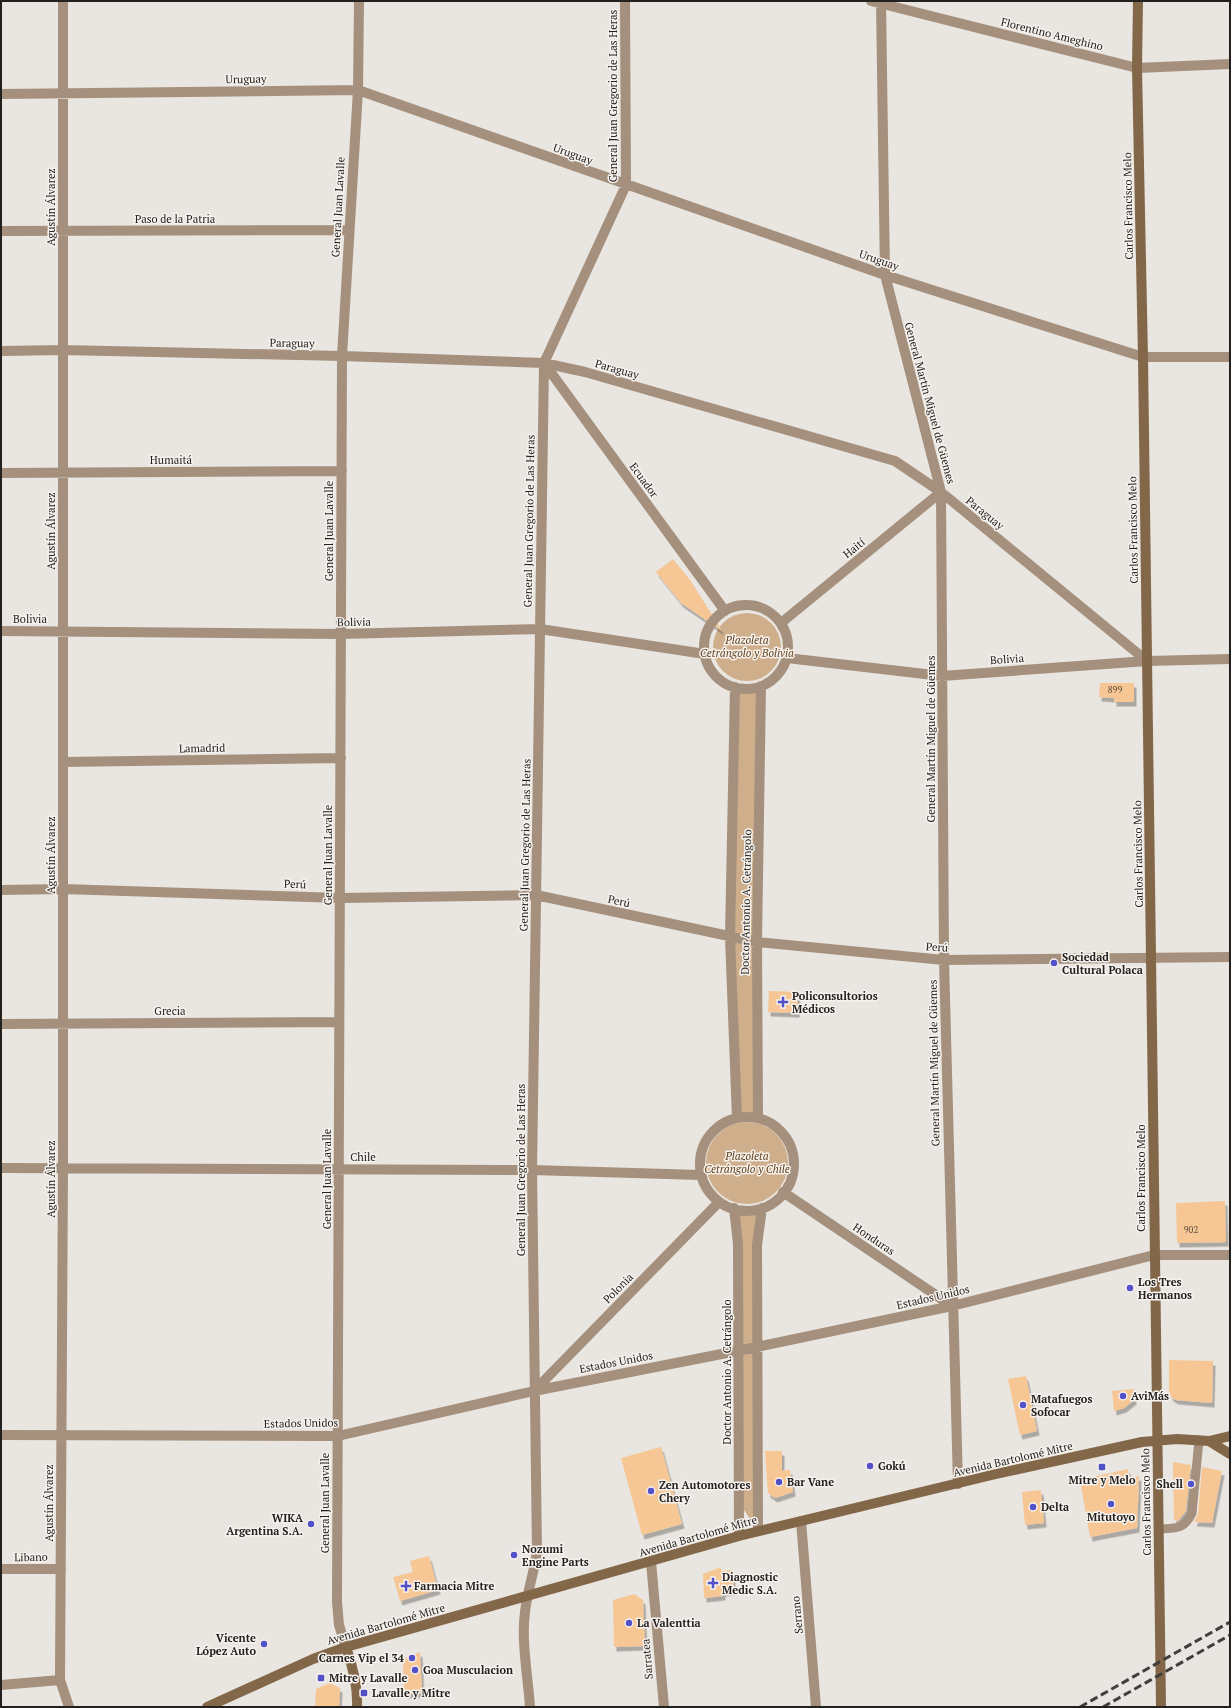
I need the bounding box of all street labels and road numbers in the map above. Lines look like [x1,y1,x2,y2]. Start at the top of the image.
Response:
street label: General Juan Gregorio de Las Heras [606,9,620,182]
street label: Florentino Ameghino [999,15,1105,53]
street label: Uruguay [225,72,267,86]
street label: Uruguay [551,140,595,168]
street label: Carlos Francisco Melo [1120,152,1136,260]
street label: General Juan Lavalle [328,156,348,258]
street label: Agustín Álvarez [44,168,58,246]
street label: Paso de la Patria [135,212,216,226]
street label: Uruguay [857,247,901,273]
street label: General Martín Miguel de Güemes [902,321,958,486]
street label: Paraguay [269,336,315,350]
street label: Paraguay [593,356,641,382]
street label: General Juan Gregorio de Las Heras [520,434,538,607]
street label: Humaitá [150,453,193,467]
street label: Ecuador [627,460,662,501]
street label: Carlos Francisco Melo [1125,476,1141,584]
street label: General Juan Lavalle [322,480,336,581]
street label: Agustín Álvarez [44,492,58,570]
street label: Paraguay [963,493,1007,533]
street label: Haití [840,534,868,561]
street label: Bolivia [13,612,47,626]
street label: Bolivia [337,615,372,629]
street label: Bolivia [990,651,1025,667]
street label: General Martín Miguel de Güemes [924,655,938,822]
street label: Lamadrid [179,741,225,755]
street label: General Juan Gregorio de Las Heras [516,758,534,931]
street label: Carlos Francisco Melo [1130,800,1146,908]
street label: General Juan Lavalle [321,804,335,905]
street label: Agustín Álvarez [44,816,58,894]
street label: Doctor Antonio A. Cetrángolo [738,829,754,975]
street label: Perú [284,877,307,891]
street label: Perú [607,892,632,910]
street label: Perú [925,939,949,955]
street label: General Martín Miguel de Güemes [926,979,942,1147]
street label: Grecia [154,1004,186,1018]
street label: General Juan Gregorio de Las Heras [514,1083,528,1256]
street label: Carlos Francisco Melo [1134,1124,1148,1232]
street label: General Juan Lavalle [320,1128,334,1229]
street label: Agustín Álvarez [44,1140,58,1218]
street label: Chile [350,1150,376,1164]
street label: Honduras [850,1220,898,1258]
street label: Polonia [600,1270,636,1306]
street label: Estados Unidos [895,1282,971,1312]
street label: Doctor Antonio A. Cetrángolo [720,1299,734,1445]
street label: Estados Unidos [578,1348,654,1376]
street label: Estados Unidos [264,1415,339,1431]
street label: Avenida Bartolomé Mitre [952,1438,1075,1480]
street label: Carlos Francisco Melo [1138,1448,1154,1556]
street label: General Juan Lavalle [318,1452,332,1553]
street label: Agustín Álvarez [42,1464,56,1542]
street label: Avenida Bartolomé Mitre [637,1512,759,1560]
street label: Libano [14,1550,48,1564]
street label: Serrano [788,1595,806,1635]
street label: Avenida Bartolomé Mitre [325,1600,447,1648]
street label: Sarratea [638,1638,656,1680]

